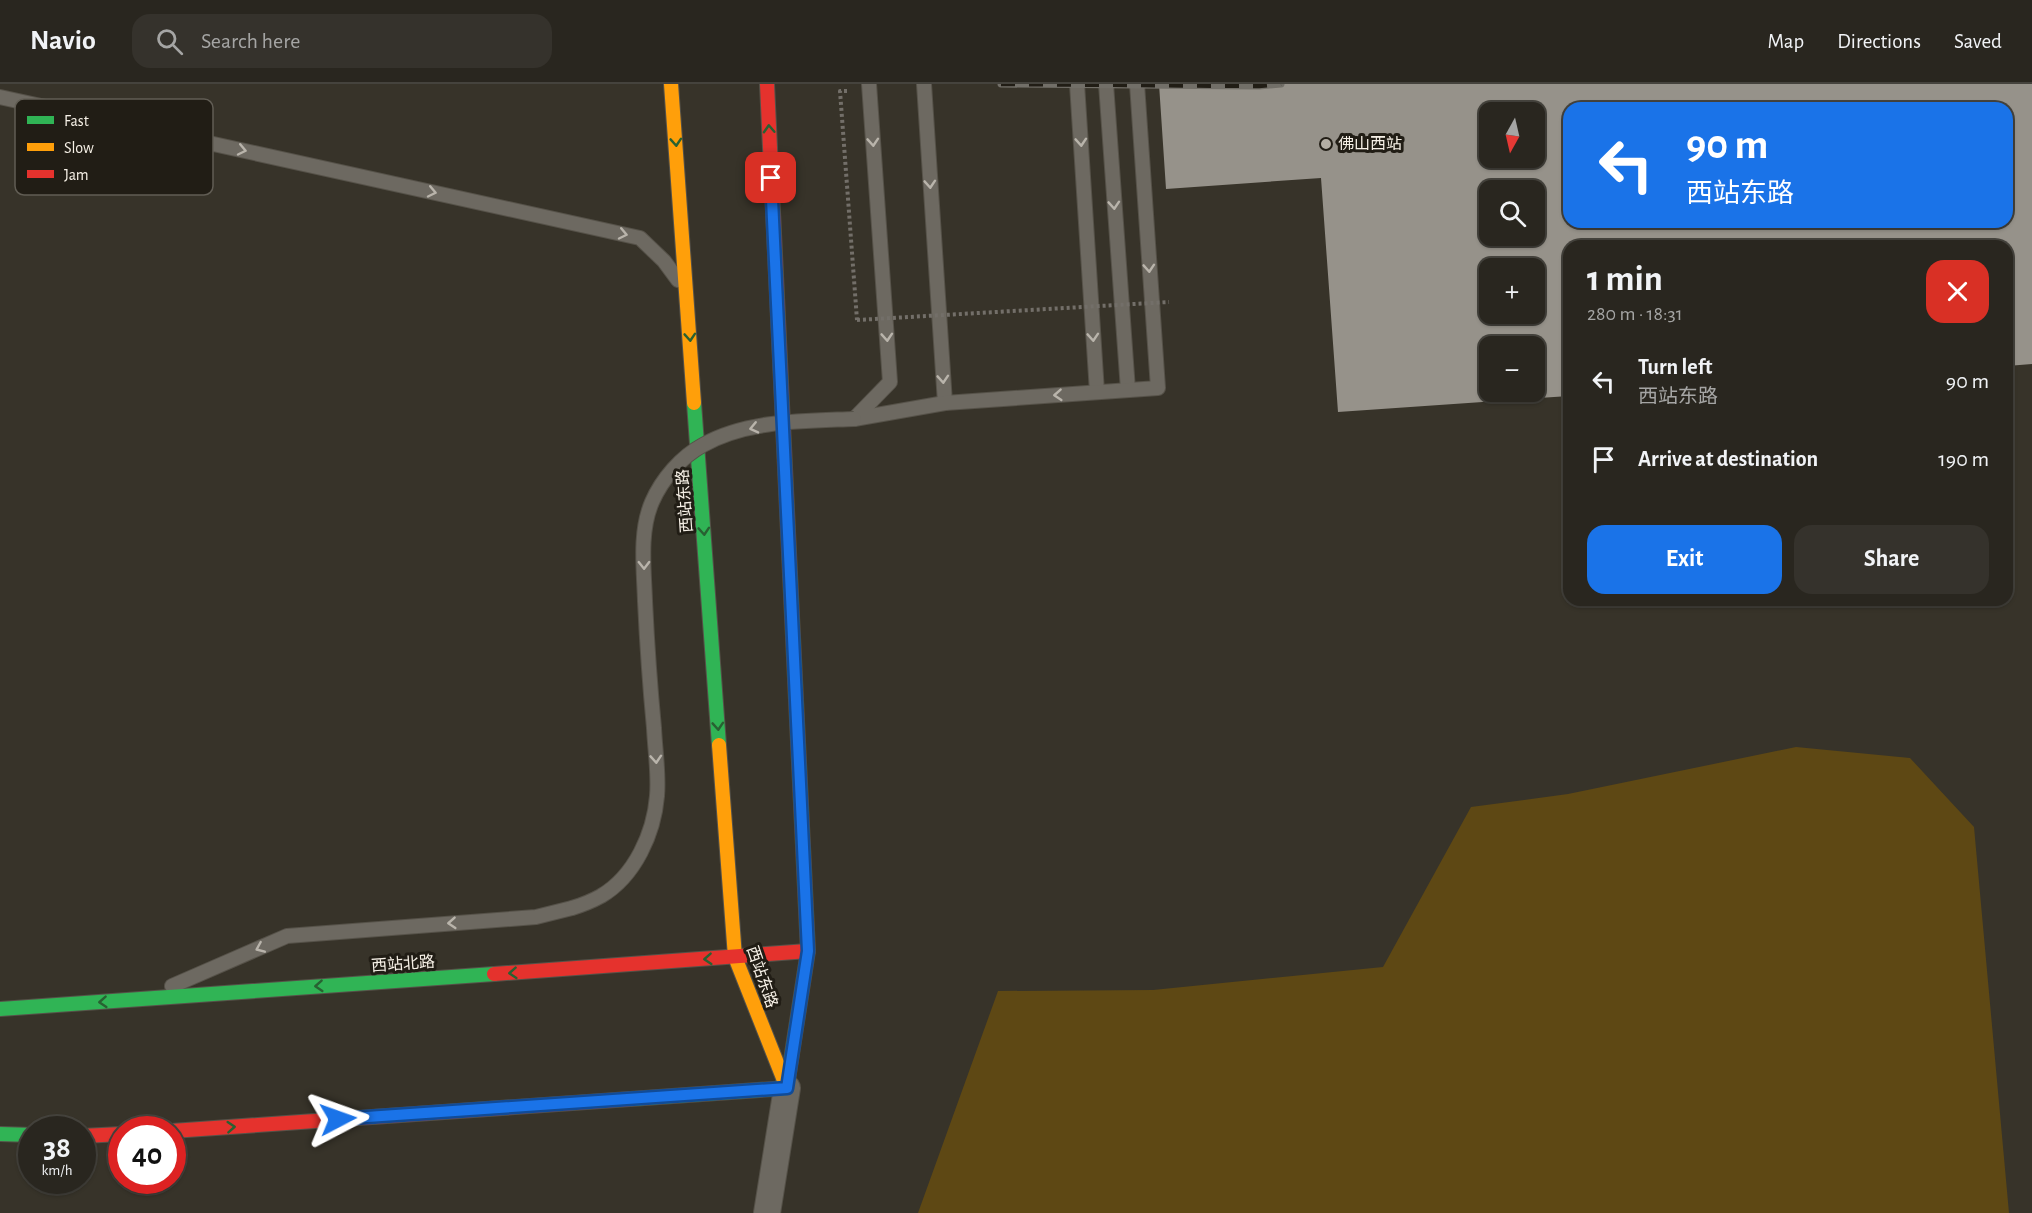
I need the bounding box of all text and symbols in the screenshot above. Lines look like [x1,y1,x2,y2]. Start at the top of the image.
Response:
search box [132,14,552,68]
icon: search [153,25,186,58]
text: Navio [30,27,96,55]
text: Search here [201,30,300,52]
text: Map [1768,31,1804,52]
text: Directions [1837,31,1921,52]
text: Saved [1954,31,2002,52]
legend [15,99,213,195]
north arrow [1479,102,1545,168]
map controls [1479,102,1545,402]
text: Fast [64,113,89,129]
one-way arrow [762,124,775,133]
text: 90 m [1686,124,1768,166]
icon: left [1587,126,1665,204]
place label: 佛山西站 [1338,135,1402,152]
marker: 佛山西站 [1319,137,1333,151]
one-way arrow [669,138,682,147]
one-way arrow [866,138,879,147]
one-way arrow [1074,138,1087,147]
text: Slow [64,140,94,156]
one-way arrow [236,143,246,156]
pin [745,152,796,203]
icon: arrive [754,161,787,194]
text: Jam [64,167,89,183]
one-way arrow [924,180,937,189]
button: search [1479,180,1545,246]
text: 西站东路 [1686,180,1794,207]
one-way arrow [427,185,437,198]
one-way arrow [1107,201,1120,210]
one-way arrow [617,227,627,240]
button: + [1479,258,1545,324]
button: close [1926,260,1989,323]
text: 1 min [1587,261,1663,297]
one-way arrow [1143,264,1156,273]
text: 280 m · 18:31 [1587,304,1683,324]
one-way arrow [683,332,696,341]
one-way arrow [880,332,893,341]
one-way arrow [1087,333,1100,342]
button: − [1479,336,1545,402]
text: Turn left [1638,356,1712,378]
icon: left [1587,365,1620,398]
text: 90 m [1946,370,1989,392]
one-way arrow [936,374,949,383]
text: 西站东路 [1638,387,1718,407]
one-way arrow [1053,388,1062,401]
one-way arrow [749,421,759,434]
icon: arrive [1587,443,1620,476]
text: Arrive at destination [1638,448,1818,470]
text: 190 m [1938,448,1989,470]
street label: 西站东路 [674,469,695,534]
button: Exit [1587,525,1782,594]
button: Share [1794,525,1989,594]
one-way arrow [697,527,710,536]
one-way arrow [638,560,650,569]
one-way arrow [711,721,724,730]
one-way arrow [649,755,662,764]
one-way arrow [448,917,457,930]
one-way arrow [255,940,266,952]
street label: 西站东路 [744,944,781,1010]
one-way arrow [703,952,712,965]
street label: 西站北路 [370,953,435,974]
one-way arrow [509,966,518,979]
one-way arrow [314,980,323,993]
one-way arrow [99,995,108,1008]
position arrow [306,1087,370,1151]
speed limit sign: 40 [108,1116,186,1194]
one-way arrow [226,1120,235,1133]
text: 38 [43,1133,71,1163]
text: km/h [42,1163,72,1178]

